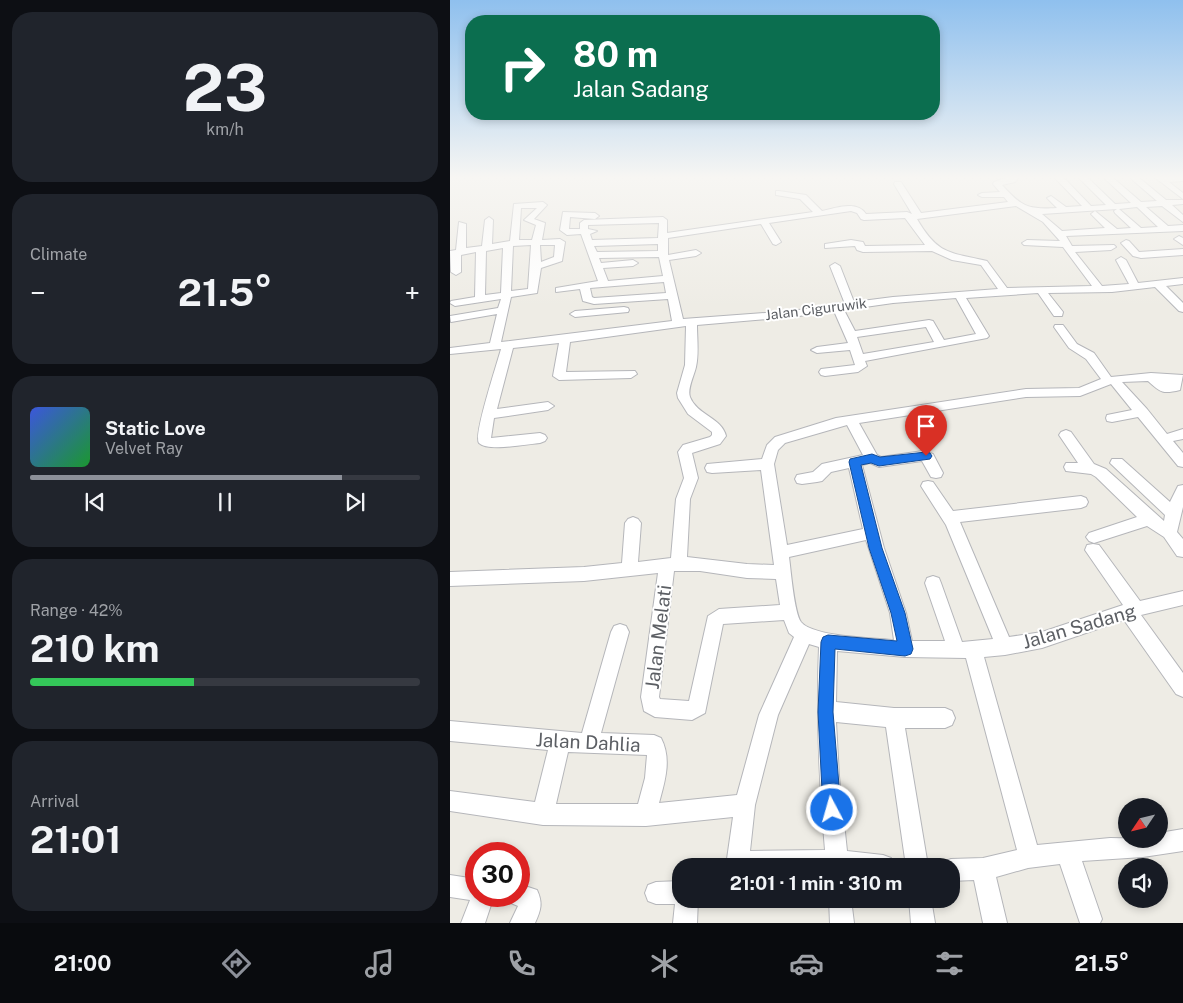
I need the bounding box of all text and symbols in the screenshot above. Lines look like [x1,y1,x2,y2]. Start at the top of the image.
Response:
text: 80 m [573,34,658,75]
icon: right [490,35,555,100]
text: 23 [183,49,267,126]
text: Jalan Sadang [573,76,709,102]
text: km/h [206,120,244,139]
text: Climate [30,245,87,264]
text: 21.5° [178,270,272,315]
text: − [30,276,46,309]
text: + [404,276,420,309]
street label: Jalan Ciguruwik [764,295,868,323]
pin [905,405,947,456]
icon: arrive [912,412,940,440]
text: Static Love [105,417,206,439]
text: Velvet Ray [105,439,183,458]
icon: previous [81,488,109,516]
icon: pause [211,488,239,516]
icon: next [341,488,369,516]
street label: Jalan Melati [641,584,675,690]
street label: Jalan Sadang [1020,599,1139,653]
text: Range · 42% [30,601,123,620]
text: 210 km [30,626,160,671]
street label: Jalan Dahlia [535,728,641,756]
position arrow [805,783,857,835]
text: Arrival [30,792,79,811]
north arrow [1118,798,1168,848]
map controls [1118,798,1168,908]
text: 21:01 [30,817,121,862]
speed limit sign: 30 [465,842,530,907]
button: sound [1118,858,1168,908]
text: 21:01 · 1 min · 310 m [730,872,902,894]
icon: directions [219,946,254,981]
icon: music [362,946,397,981]
icon: phone [504,946,539,981]
icon: climate [647,946,682,981]
icon: car [789,946,824,981]
icon: filters [932,946,967,981]
text: 21:00 [54,950,111,976]
text: 21.5° [1075,950,1129,976]

